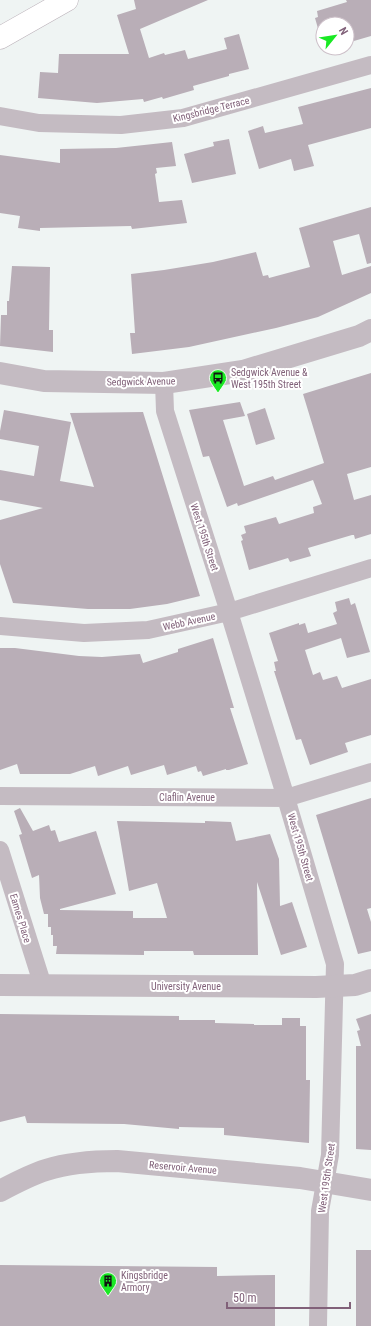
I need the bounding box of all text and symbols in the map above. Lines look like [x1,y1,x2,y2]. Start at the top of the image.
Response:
north arrow [315,16,355,56]
text: N [336,25,351,38]
street label: Kingsbridge Terrace [172,95,251,124]
place label: Sedgwick Avenue & West 195th Street [231,367,308,390]
bus stop icon: Sedgwick Avenue & West 195th Street [208,368,228,393]
street label: Sedgwick Avenue [107,375,176,388]
street label: West 195th Street [188,502,221,572]
street label: Webb Avenue [162,611,217,632]
street label: Claflin Avenue [159,792,215,803]
street label: West 195th Street [286,812,316,882]
street label: Eames Place [8,892,33,944]
street label: University Avenue [151,981,221,992]
street label: West 195th Street [316,1142,337,1214]
street label: Reservoir Avenue [149,1159,218,1176]
place label: Kingsbridge Armory [121,1270,168,1293]
building icon: Kingsbridge Armory [98,1271,118,1296]
scale bar [227,1284,350,1310]
text: 50 m [233,1291,257,1305]

